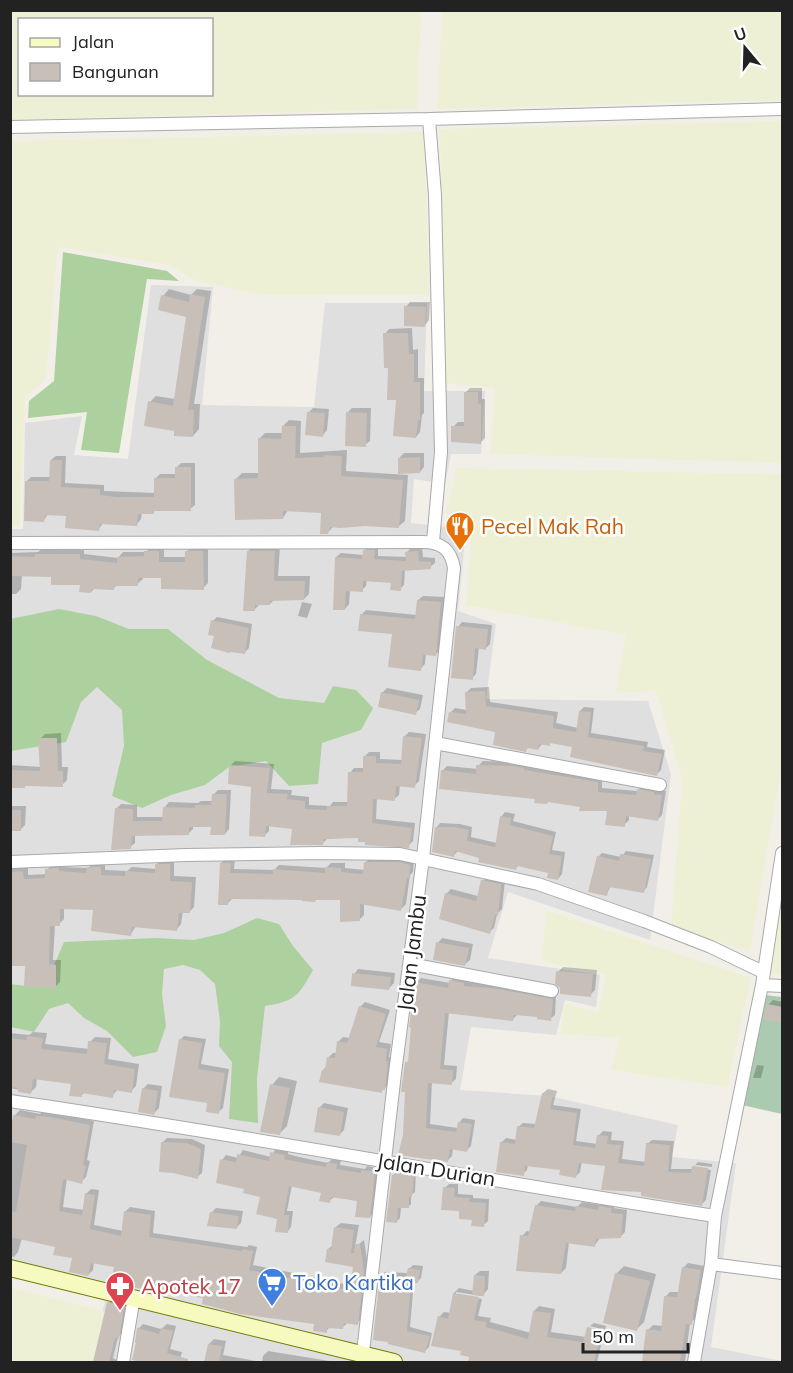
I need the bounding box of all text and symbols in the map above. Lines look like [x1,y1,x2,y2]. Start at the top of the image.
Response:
legend [18,18,213,96]
north arrow [715,18,775,78]
text: U [731,22,749,45]
text: Jalan [72,30,114,53]
text: Bangunan [72,60,159,83]
restaurant icon: Pecel Mak Rah [444,510,476,552]
place label: Pecel Mak Rah [481,513,624,539]
street label: Jalan Jambu [391,893,431,1013]
street label: Jalan Durian [375,1147,497,1191]
supermarket icon: Toko Kartika [256,1266,288,1308]
place label: Toko Kartika [293,1269,414,1295]
pharmacy icon: Apotek 17 [104,1270,136,1312]
place label: Apotek 17 [141,1273,241,1299]
scale bar [583,1316,688,1354]
text: 50 m [592,1325,634,1348]

